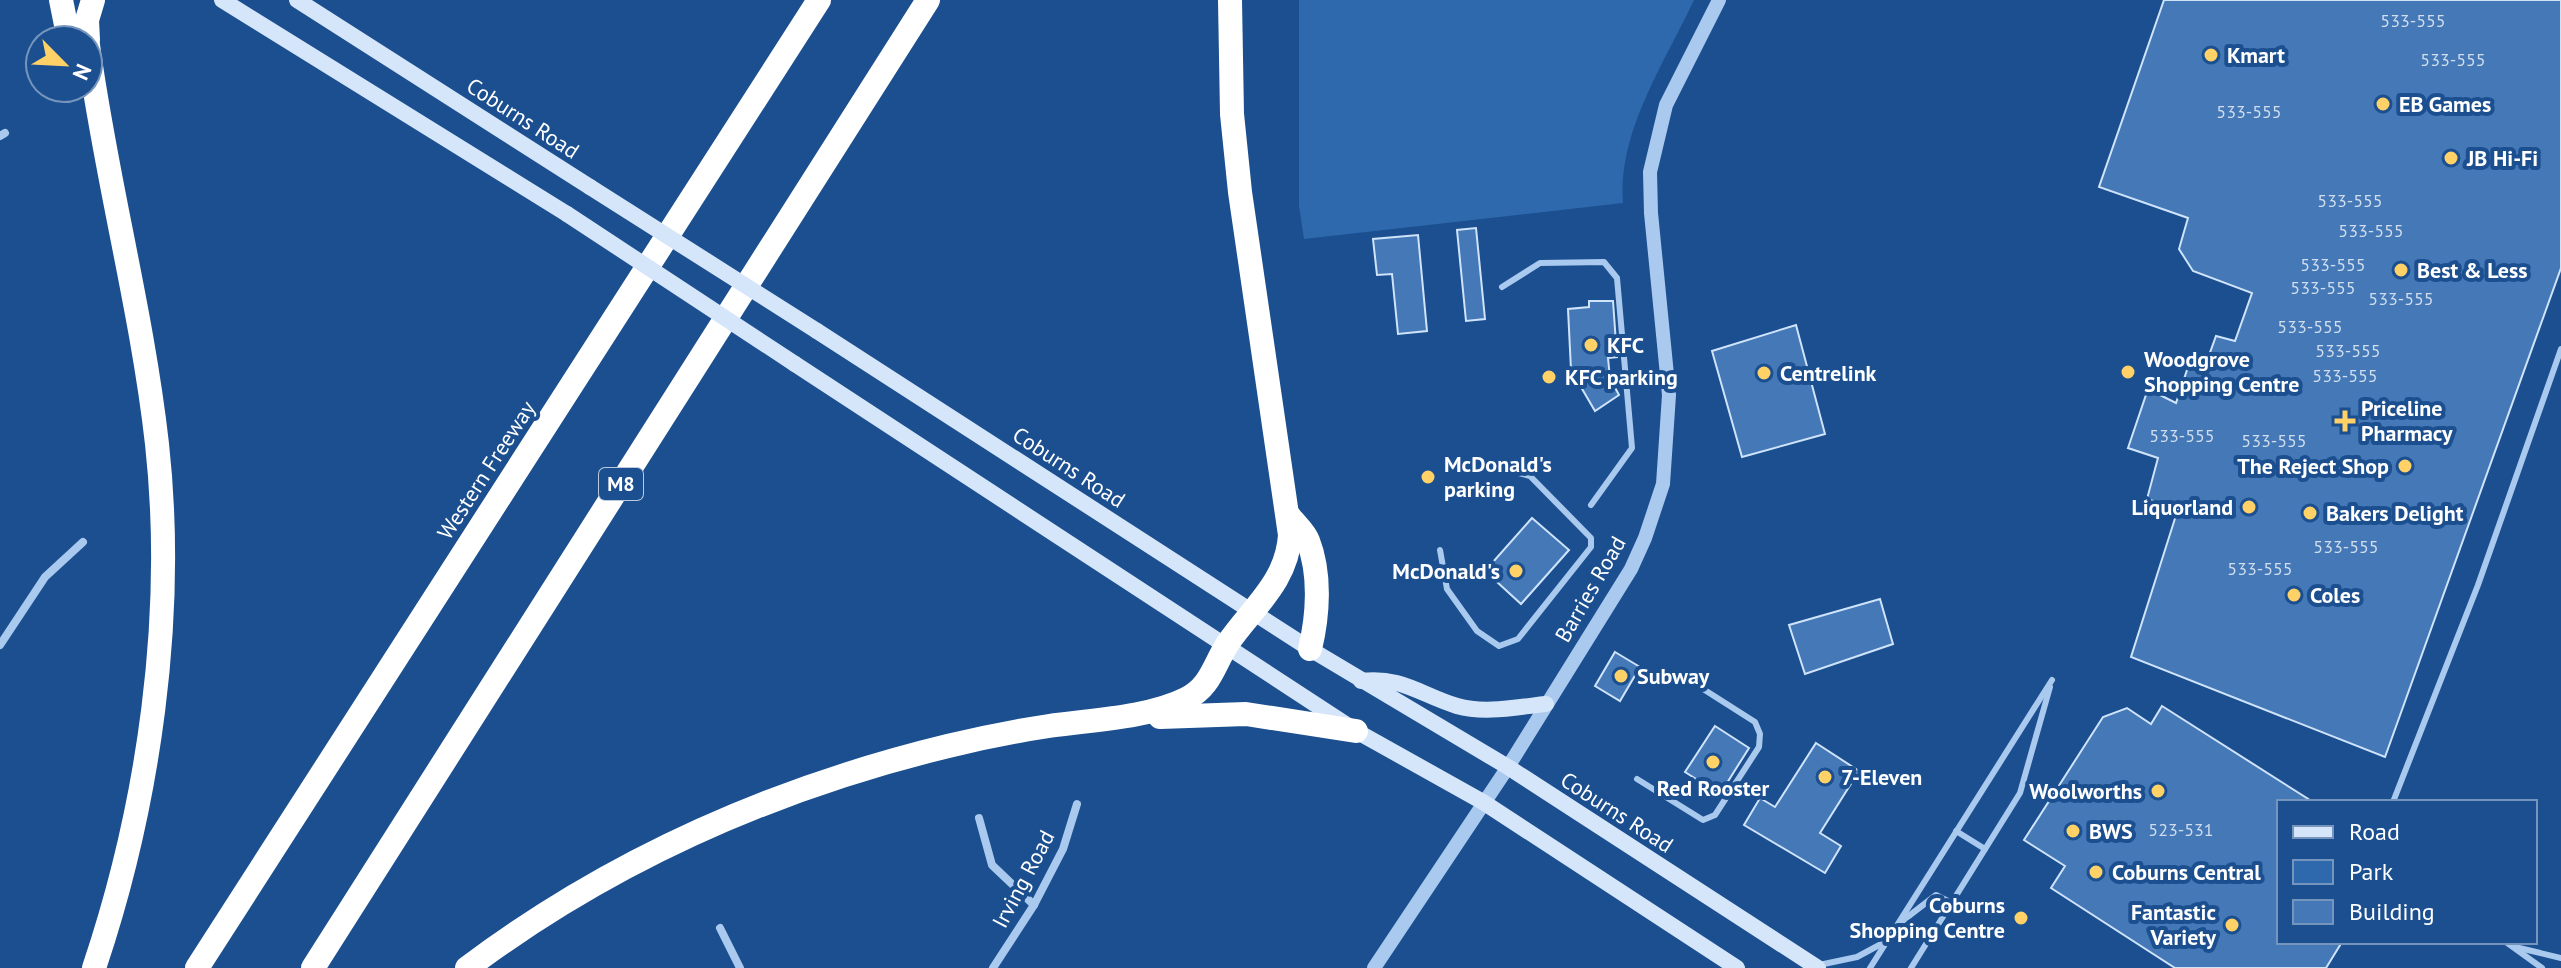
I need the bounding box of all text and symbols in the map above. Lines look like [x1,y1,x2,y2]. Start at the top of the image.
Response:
house number: 533-555 [2380,9,2446,32]
north arrow [24,24,104,104]
place label: Kmart [2227,41,2285,69]
marker: Kmart [2202,46,2220,64]
house number: 533-555 [2420,48,2486,71]
text: N [67,60,98,84]
street label: Coburns Road [461,71,585,165]
place label: EB Games [2399,90,2491,118]
marker: EB Games [2374,95,2392,113]
house number: 533-555 [2216,100,2282,123]
place label: JB Hi-Fi [2466,144,2538,172]
marker: JB Hi-Fi [2442,149,2460,167]
house number: 533-555 [2317,189,2383,212]
house number: 533-555 [2338,219,2404,242]
house number: 533-555 [2300,253,2366,276]
place label: Best & Less [2417,256,2527,284]
marker: Best & Less [2392,261,2410,279]
house number: 533-555 [2290,276,2356,299]
house number: 533-555 [2368,287,2434,310]
house number: 533-555 [2277,315,2343,338]
place label: KFC [1607,331,1644,359]
marker: KFC [1582,336,1600,354]
house number: 533-555 [2315,339,2381,362]
place label: Woodgrove Shopping Centre [2144,345,2299,398]
place label: Centrelink [1780,359,1877,387]
place label: KFC parking [1565,363,1678,391]
marker: Woodgrove Shopping Centre [2119,363,2137,381]
marker: Centrelink [1755,364,1773,382]
house number: 533-555 [2312,364,2378,387]
marker: KFC parking [1540,368,1558,386]
place label: Priceline Pharmacy [2361,394,2453,447]
street label: Western Freeway [431,395,542,545]
marker: Priceline Pharmacy [2336,412,2354,430]
street label: Coburns Road [1007,420,1131,514]
house number: 533-555 [2149,424,2215,447]
house number: 533-555 [2241,429,2307,452]
place label: McDonald's parking [1444,450,1552,503]
place label: The Reject Shop [2237,452,2389,480]
marker: The Reject Shop [2396,457,2414,475]
road number: M8 [599,468,643,500]
marker: McDonald's parking [1419,468,1437,486]
place label: Liquorland [2131,493,2233,521]
marker: Liquorland [2240,498,2258,516]
place label: Bakers Delight [2326,499,2464,527]
marker: Bakers Delight [2301,504,2319,522]
street label: Barries Road [1548,531,1632,647]
house number: 533-555 [2313,535,2379,558]
place label: McDonald's [1392,557,1500,585]
house number: 533-555 [2227,557,2293,580]
marker: McDonald's [1507,562,1525,580]
place label: Coles [2310,581,2360,609]
marker: Coles [2285,586,2303,604]
place label: Subway [1637,662,1710,690]
marker: Subway [1612,667,1630,685]
marker: Red Rooster [1704,753,1722,771]
place label: 7-Eleven [1841,763,1922,791]
street label: Coburns Road [1555,765,1679,859]
marker: 7-Eleven [1816,768,1834,786]
place label: Red Rooster [1657,774,1769,802]
place label: Woolworths [2029,777,2142,805]
marker: Woolworths [2149,782,2167,800]
legend [2277,800,2537,944]
text: Road [2349,816,2400,847]
place label: BWS [2089,817,2133,845]
house number: 523-531 [2148,818,2214,841]
marker: BWS [2064,822,2082,840]
street label: Irving Road [986,825,1060,933]
text: Park [2349,856,2394,887]
place label: Coburns Central [2112,858,2261,886]
marker: Coburns Central [2087,863,2105,881]
place label: Coburns Shopping Centre [1850,891,2005,944]
text: Building [2349,896,2435,927]
place label: Fantastic Variety [2131,898,2216,951]
marker: Coburns Shopping Centre [2012,909,2030,927]
marker: Fantastic Variety [2223,916,2241,934]

